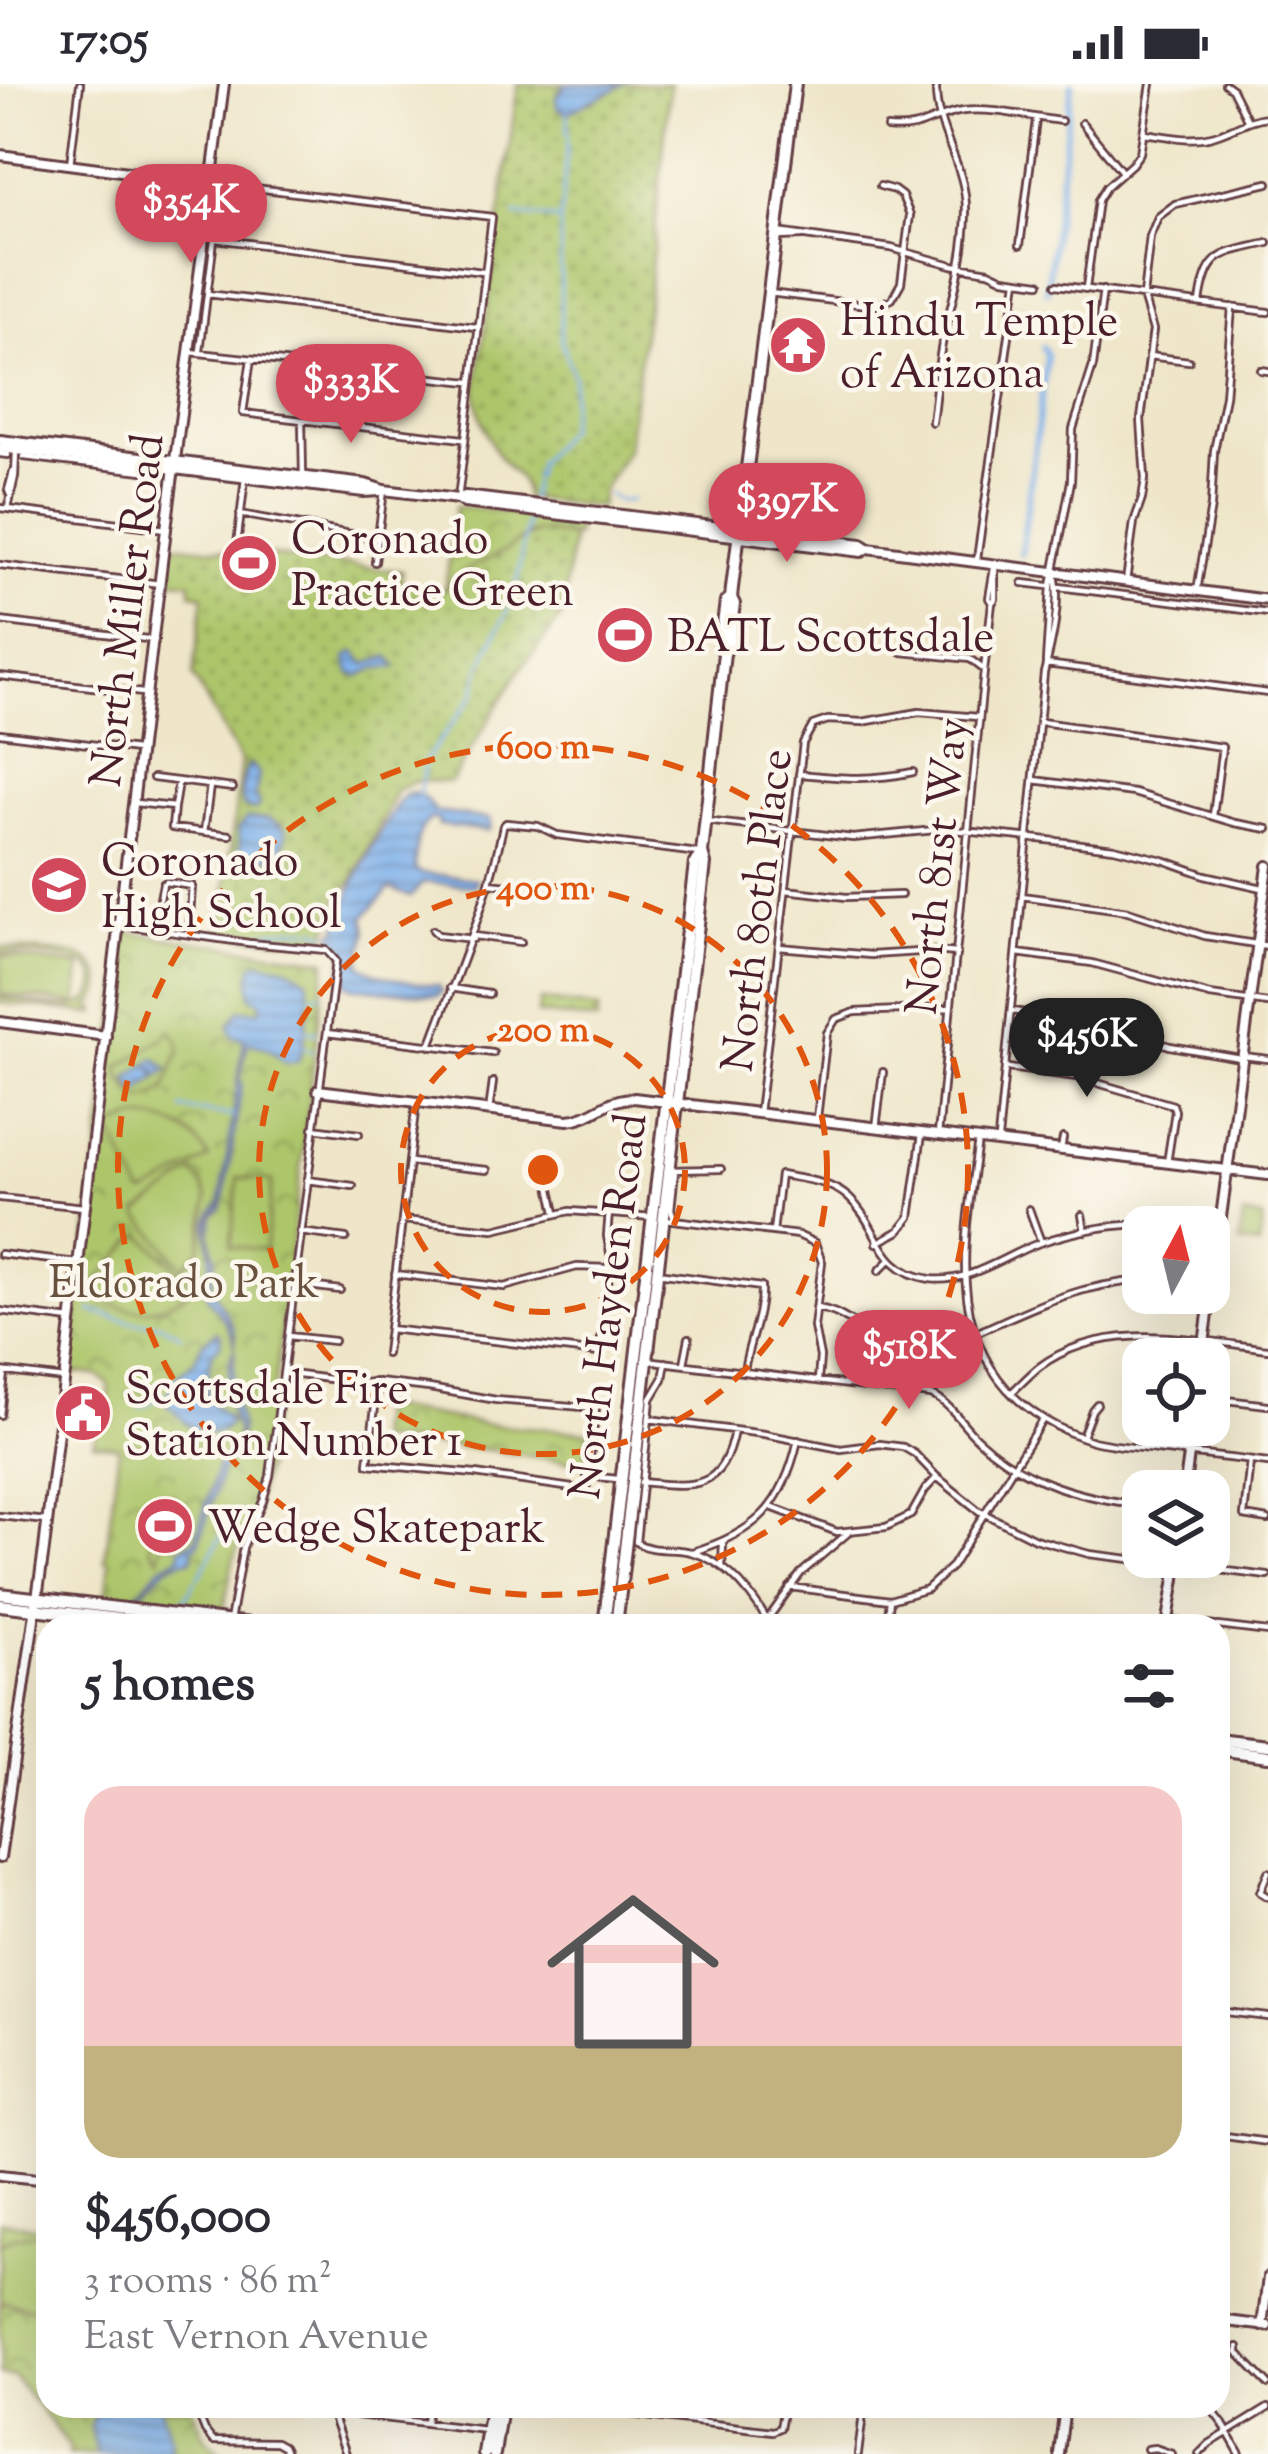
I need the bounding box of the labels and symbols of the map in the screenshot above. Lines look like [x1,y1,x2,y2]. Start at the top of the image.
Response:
pin: $354K [107,164,275,266]
place label: Hindu Temple of Arizona [840,292,1118,409]
temple icon: Hindu Temple of Arizona [767,314,829,376]
pin: $333K [267,344,435,446]
street label: North Miller Road [77,430,184,791]
pin: $397K [703,463,871,565]
place label: Coronado Practice Green [291,510,574,627]
sports icon: Coronado Practice Green [218,532,280,594]
sports icon: BATL Scottsdale [594,604,656,666]
place label: BATL Scottsdale [667,608,994,673]
street label: North 81st Way [893,715,988,1018]
text: 600 m [496,723,590,775]
street label: North 80th Place [708,745,813,1076]
place label: Coronado High School [101,832,342,949]
school or university icon: Coronado High School [28,854,90,916]
text: 400 m [495,864,590,916]
pin: $456K [1003,998,1171,1100]
text: 200 m [497,1006,589,1058]
street label: North Hayden Road [556,1110,667,1504]
centre of rings [522,1149,564,1191]
north arrow [1122,1206,1230,1314]
park label: Eldorado Park [48,1254,320,1319]
pin: $518K [825,1310,993,1412]
place label: Scottsdale Fire Station Number 1 [125,1360,462,1477]
public building icon: Scottsdale Fire Station Number 1 [52,1382,114,1444]
sports icon: Wedge Skatepark [134,1495,196,1557]
place label: Wedge Skatepark [207,1499,545,1564]

